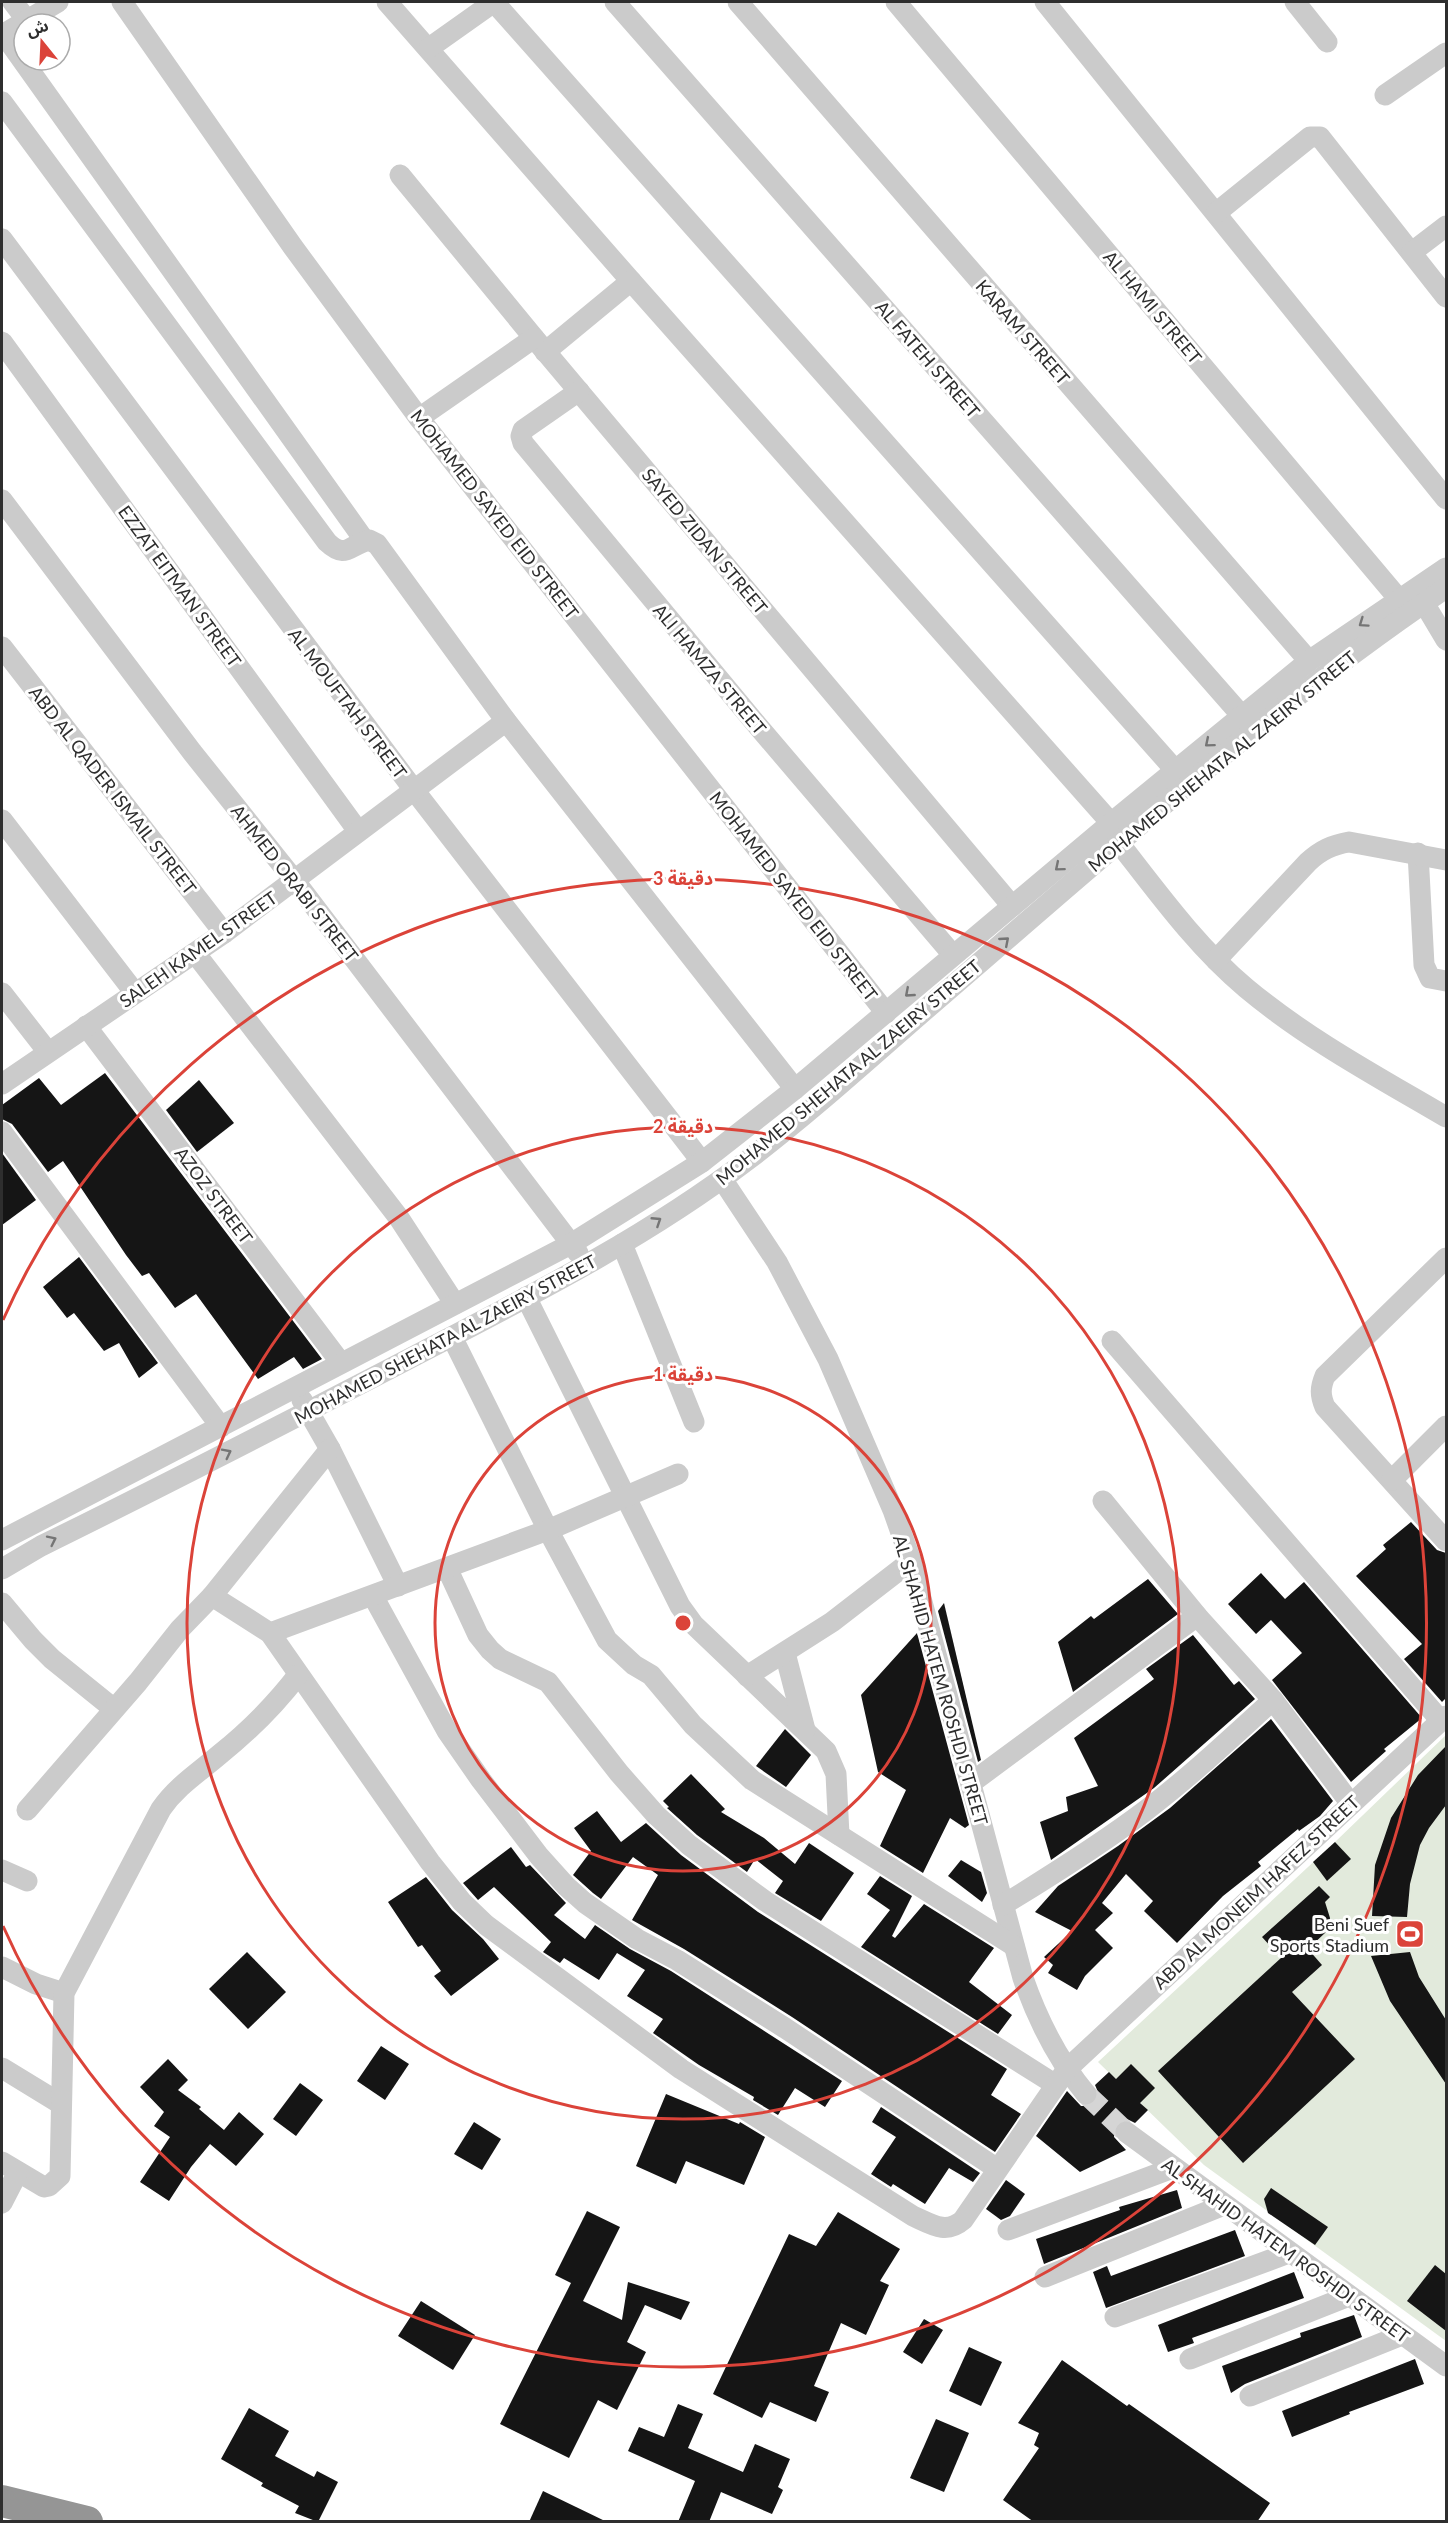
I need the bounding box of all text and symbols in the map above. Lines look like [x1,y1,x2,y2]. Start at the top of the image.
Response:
north arrow [12,12,72,72]
text: ش [24,15,51,41]
street label: AL HAMI STREET [1099,246,1207,368]
street label: KARAM STREET [971,275,1075,389]
street label: AL FATEH STREET [871,296,985,422]
street label: MOHAMED SAYED EID STREET [406,405,584,623]
street label: SAYED ZIDAN STREET [638,464,773,619]
street label: EZZAT EITMAN STREET [114,501,246,671]
street label: ALI HAMZA STREET [649,599,771,739]
one-way arrow [1358,616,1369,627]
street label: AL MOUFTAH STREET [284,623,412,783]
street label: MOHAMED SHEHATA AL ZAEIRY STREET [1083,646,1361,876]
street label: ABD AL QADER ISMAIL STREET [25,681,201,899]
one-way arrow [1205,736,1216,747]
street label: MOHAMED SAYED EID STREET [705,787,883,1005]
street label: AHMED ORABI STREET [227,800,363,966]
one-way arrow [1055,860,1066,871]
text: 3 دقيقة [653,867,713,889]
street label: SALEH KAMEL STREET [115,886,281,1012]
one-way arrow [998,938,1009,949]
street label: MOHAMED SHEHATA AL ZAEIRY STREET [711,954,985,1189]
one-way arrow [905,985,916,996]
text: 2 دقيقة [653,1115,713,1137]
street label: AZOZ STREET [170,1142,258,1248]
one-way arrow [651,1217,661,1229]
street label: MOHAMED SHEHATA AL ZAEIRY STREET [290,1250,600,1428]
text: 1 دقيقة [653,1363,713,1385]
one-way arrow [220,1449,231,1460]
street label: AL SHAHID HATEM ROSHDI STREET [889,1532,993,1828]
one-way arrow [46,1536,57,1548]
centre of rings [673,1613,693,1633]
street label: ABD AL MONEIM HAFEZ STREET [1148,1790,1364,1993]
place label: Beni Suef Sports Stadium [1270,1913,1390,1956]
sports icon: Beni Suef Sports Stadium [1394,1918,1426,1950]
street label: AL SHAHID HATEM ROSHDI STREET [1158,2153,1414,2348]

